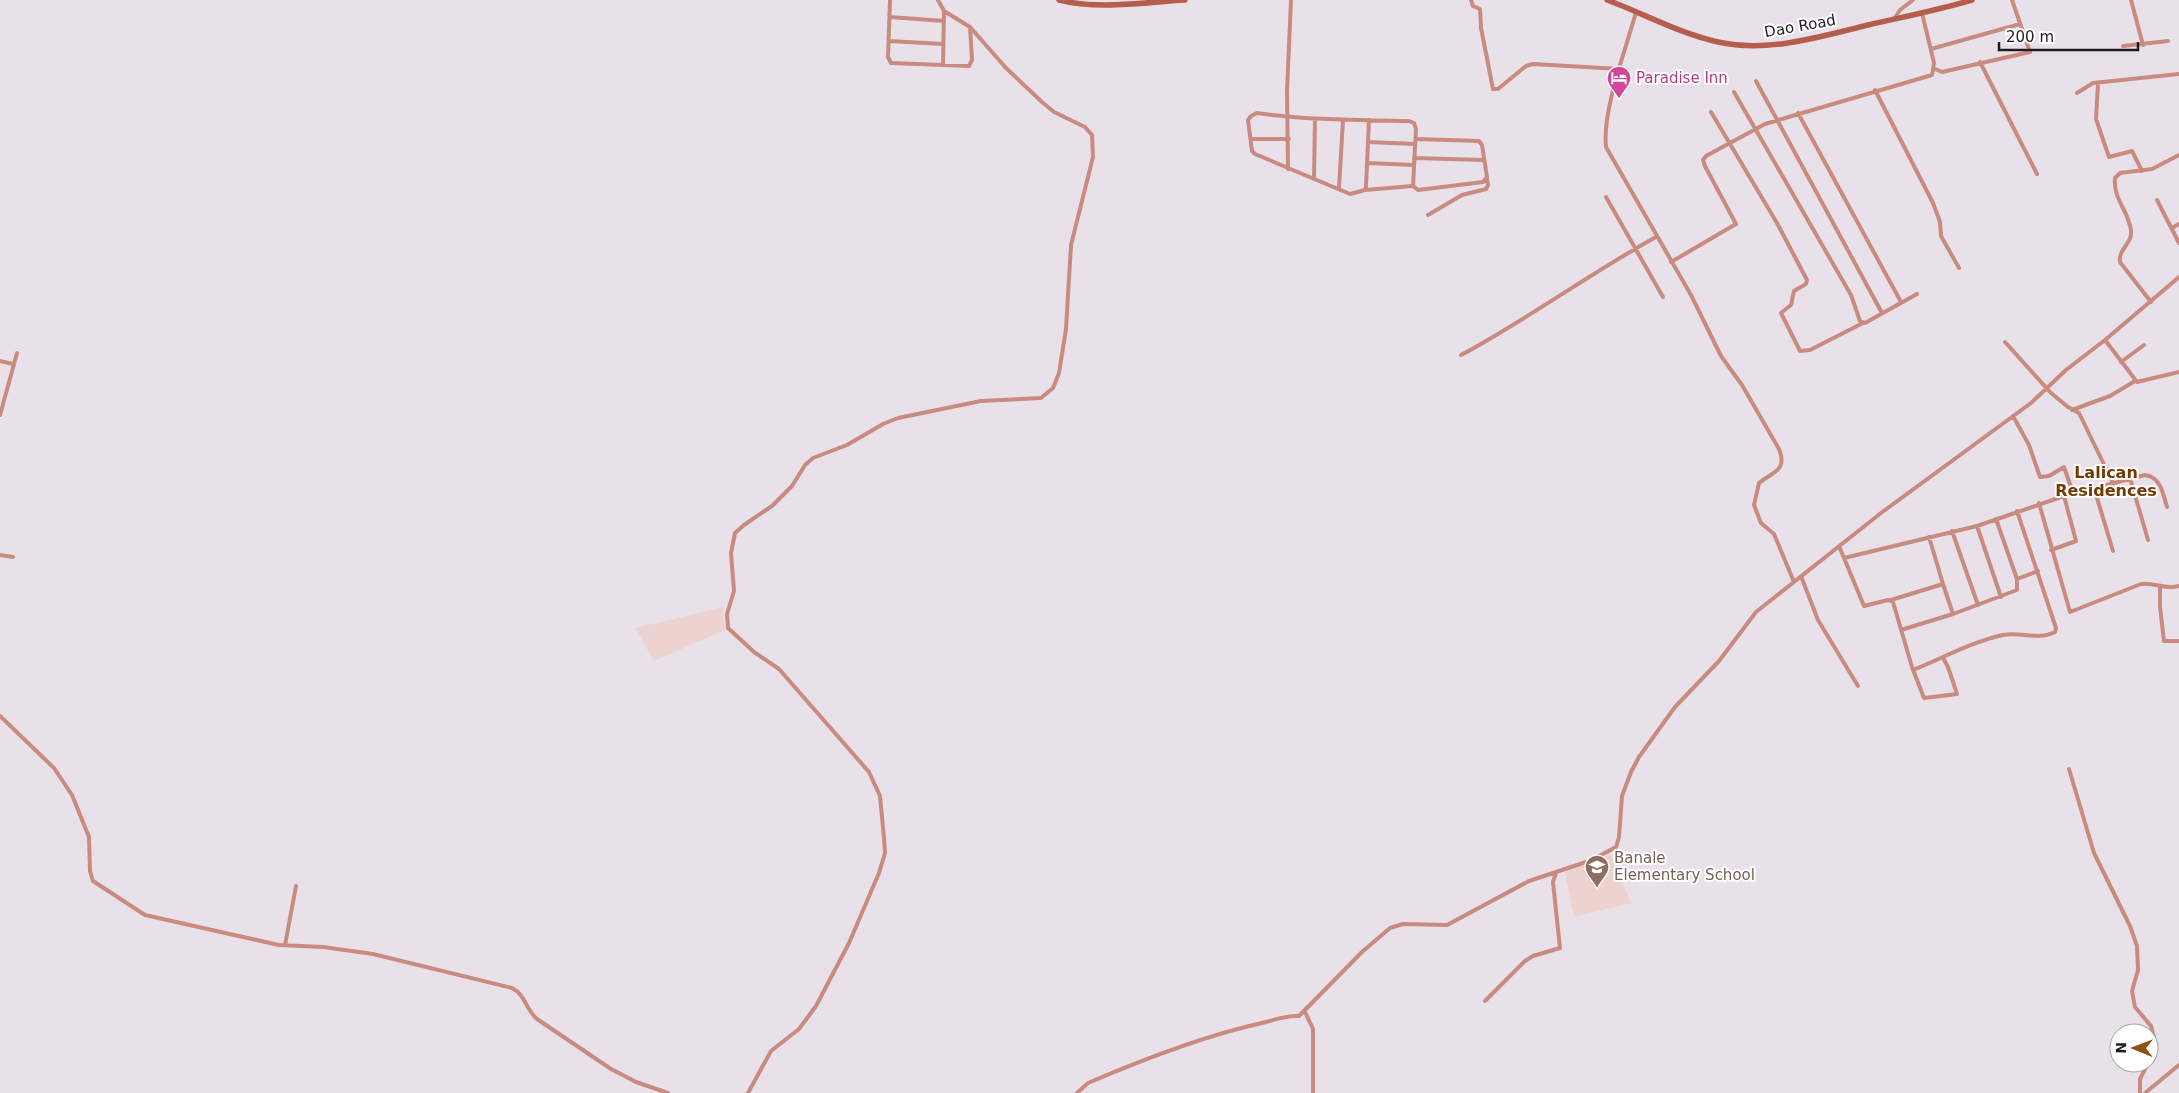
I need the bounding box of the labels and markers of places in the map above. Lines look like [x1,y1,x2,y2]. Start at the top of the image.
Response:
hotel icon: Paradise Inn [1606,65,1632,99]
place label: Paradise Inn [1636,69,1728,87]
place label: Banale Elementary School [1614,849,1755,884]
school or university icon: Banale Elementary School [1584,854,1610,888]

